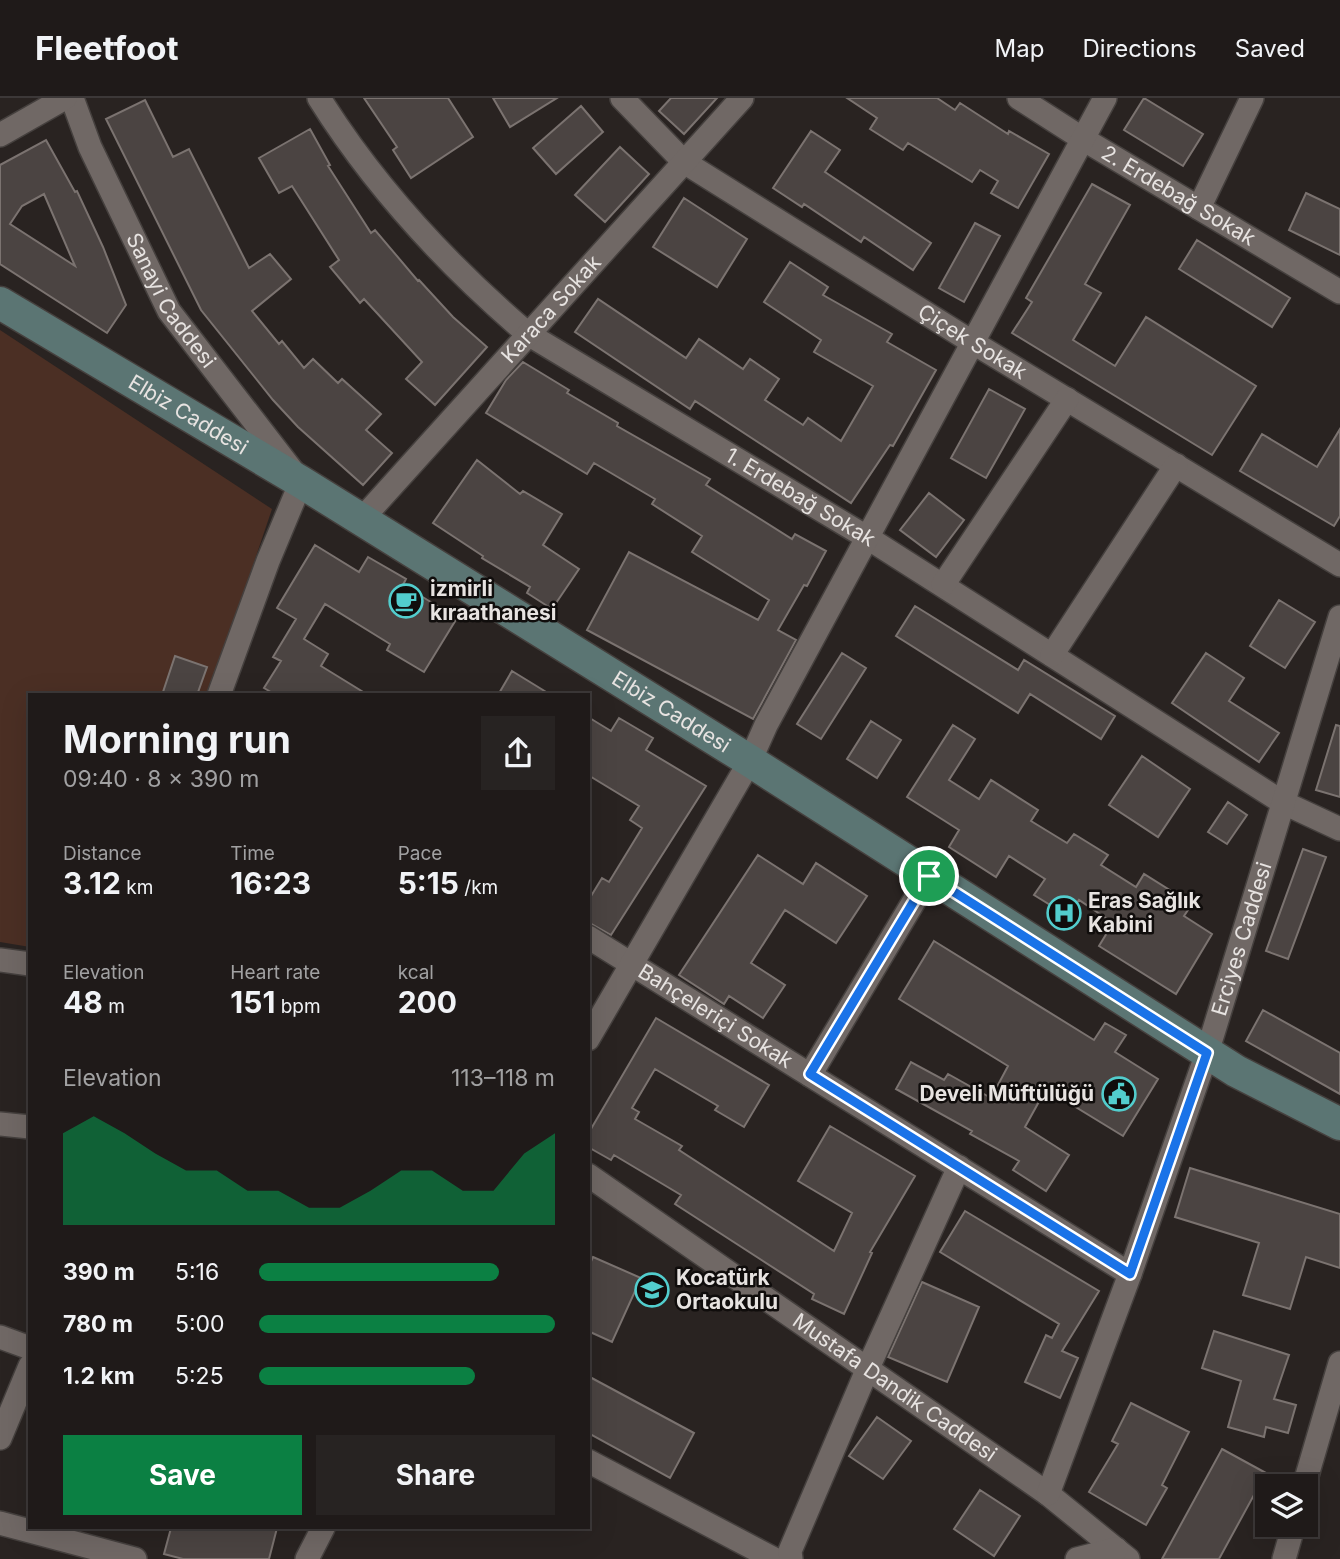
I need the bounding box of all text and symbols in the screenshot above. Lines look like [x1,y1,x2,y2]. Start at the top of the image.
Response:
text: Fleetfoot [35,28,179,68]
text: Map [995,34,1044,63]
text: Directions [1082,34,1197,63]
text: Saved [1235,34,1305,63]
street label: 2. Erdebağ Sokak [1097,140,1260,251]
street label: Sanayi Caddesi [121,229,221,372]
street label: Karaca Sokak [496,250,606,368]
street label: Çiçek Sokak [914,299,1032,385]
street label: Elbiz Caddesi [124,369,253,460]
street label: 1. Erdebağ Sokak [721,442,881,552]
place label: izmirli kıraathanesi [430,576,557,625]
cafe icon: izmirli kıraathanesi [387,582,425,620]
street label: Elbiz Caddesi [608,665,735,758]
text: Morning run [63,716,291,762]
button: share [481,716,555,790]
text: 09:40 · 8 × 390 m [63,765,259,793]
text: Distance [63,842,141,865]
text: Time [230,842,275,865]
text: Pace [398,842,442,865]
pin [899,846,959,906]
icon: arrive [910,857,948,895]
street label: Erciyes Caddesi [1206,859,1276,1019]
text: 3.12 [63,865,121,901]
text: 16:23 [230,865,311,901]
text: 5:15 [398,865,459,901]
text: km [121,876,153,899]
text: /km [459,876,498,899]
place label: Eras Sağlık Kabini [1088,888,1202,937]
hospital icon: Eras Sağlık Kabini [1045,894,1083,932]
street label: Bahçeleriçi Sokak [634,958,798,1073]
text: Elevation [63,961,144,984]
text: Heart rate [230,961,320,984]
text: kcal [398,961,434,984]
text: 48 [63,984,103,1020]
text: 151 [230,984,275,1020]
text: 200 [398,984,457,1020]
text: m [103,995,125,1018]
text: bpm [275,995,321,1018]
text: Elevation [63,1064,162,1092]
text: 113–118 m [451,1064,555,1092]
public building icon: Develi Müftülüğü [1100,1075,1138,1113]
place label: Develi Müftülüğü [920,1081,1094,1106]
text: 390 m [63,1258,135,1286]
text: 5:16 [175,1258,219,1286]
place label: Kocatürk Ortaokulu [676,1265,778,1314]
school or university icon: Kocatürk Ortaokulu [633,1271,671,1309]
street label: Mustafa Dandik Caddesi [788,1308,1002,1467]
text: 780 m [63,1310,133,1338]
text: 5:00 [175,1310,225,1338]
text: 1.2 km [63,1362,135,1390]
text: 5:25 [175,1362,224,1390]
button: Save [63,1435,302,1515]
button: Share [316,1435,555,1515]
map controls [1255,1474,1318,1537]
button: layers [1255,1474,1318,1537]

